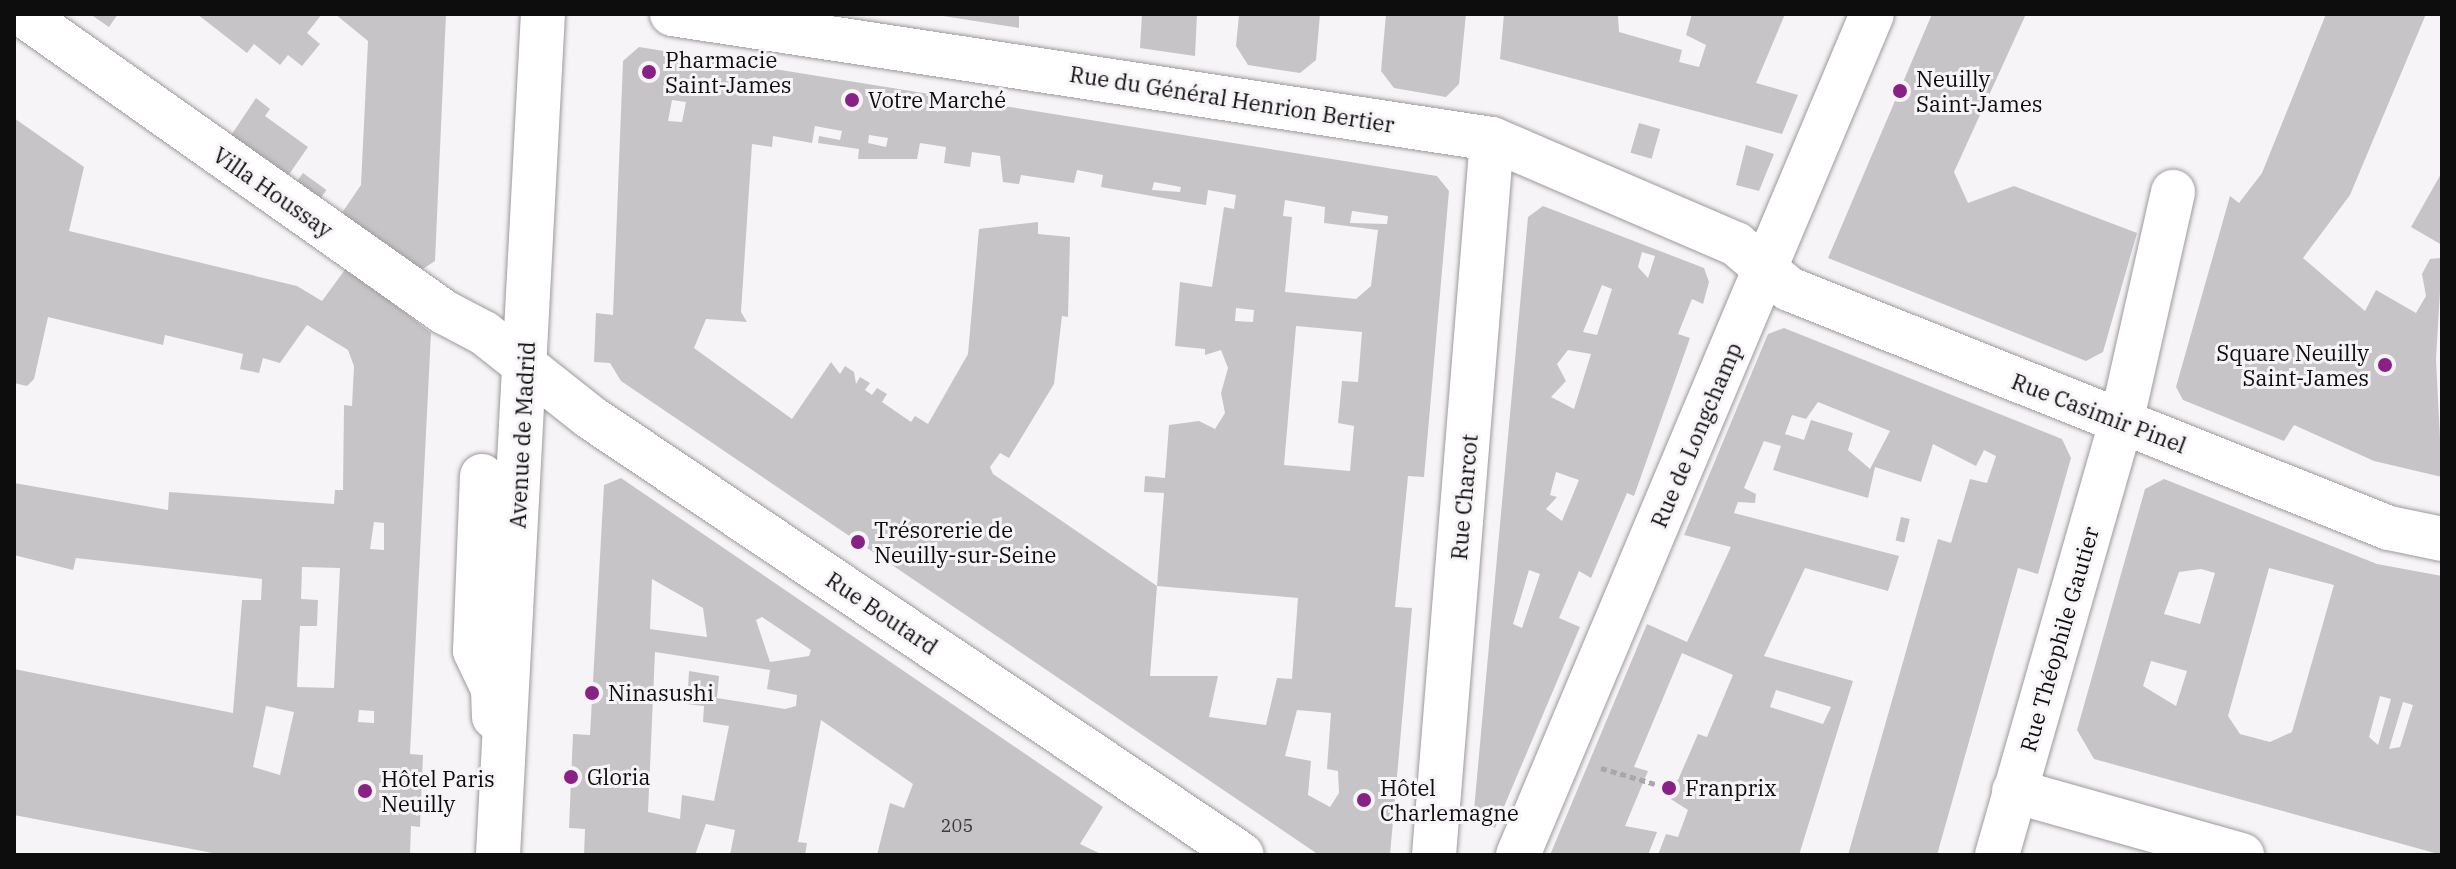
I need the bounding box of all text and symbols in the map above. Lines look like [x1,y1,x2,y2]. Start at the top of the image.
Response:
place label: Pharmacie Saint-James [665,46,791,98]
street label: Rue du Général Henrion Bertier [1068,60,1396,138]
marker: Pharmacie Saint-James [640,63,658,81]
place label: Neuilly Saint-James [1916,65,2042,116]
marker: Neuilly Saint-James [1891,82,1909,100]
place label: Votre Marché [868,87,1006,113]
marker: Votre Marché [843,91,861,109]
street label: Villa Houssay [208,141,338,243]
street label: Rue de Longchamp [1645,339,1747,531]
place label: Square Neuilly Saint-James [2216,339,2369,390]
street label: Avenue de Madrid [504,341,540,529]
marker: Square Neuilly Saint-James [2376,356,2394,374]
street label: Rue Casimir Pinel [2008,368,2190,458]
street label: Rue Charcot [1445,433,1483,561]
place label: Trésorerie de Neuilly-sur-Seine [874,516,1056,568]
street label: Rue Théophile Gautier [2014,523,2104,755]
marker: Trésorerie de Neuilly-sur-Seine [849,533,867,551]
street label: Rue Boutard [821,566,943,660]
place label: Ninasushi [608,680,714,706]
marker: Ninasushi [583,684,601,702]
place label: Gloria [587,764,651,790]
place label: Hôtel Paris Neuilly [381,765,495,816]
marker: Gloria [562,768,580,786]
place label: Hôtel Charlemagne [1380,774,1519,826]
place label: Franprix [1685,775,1777,801]
marker: Franprix [1660,779,1678,797]
marker: Hôtel Paris Neuilly [356,782,374,800]
marker: Hôtel Charlemagne [1355,791,1373,809]
house number: 205 [941,815,973,837]

